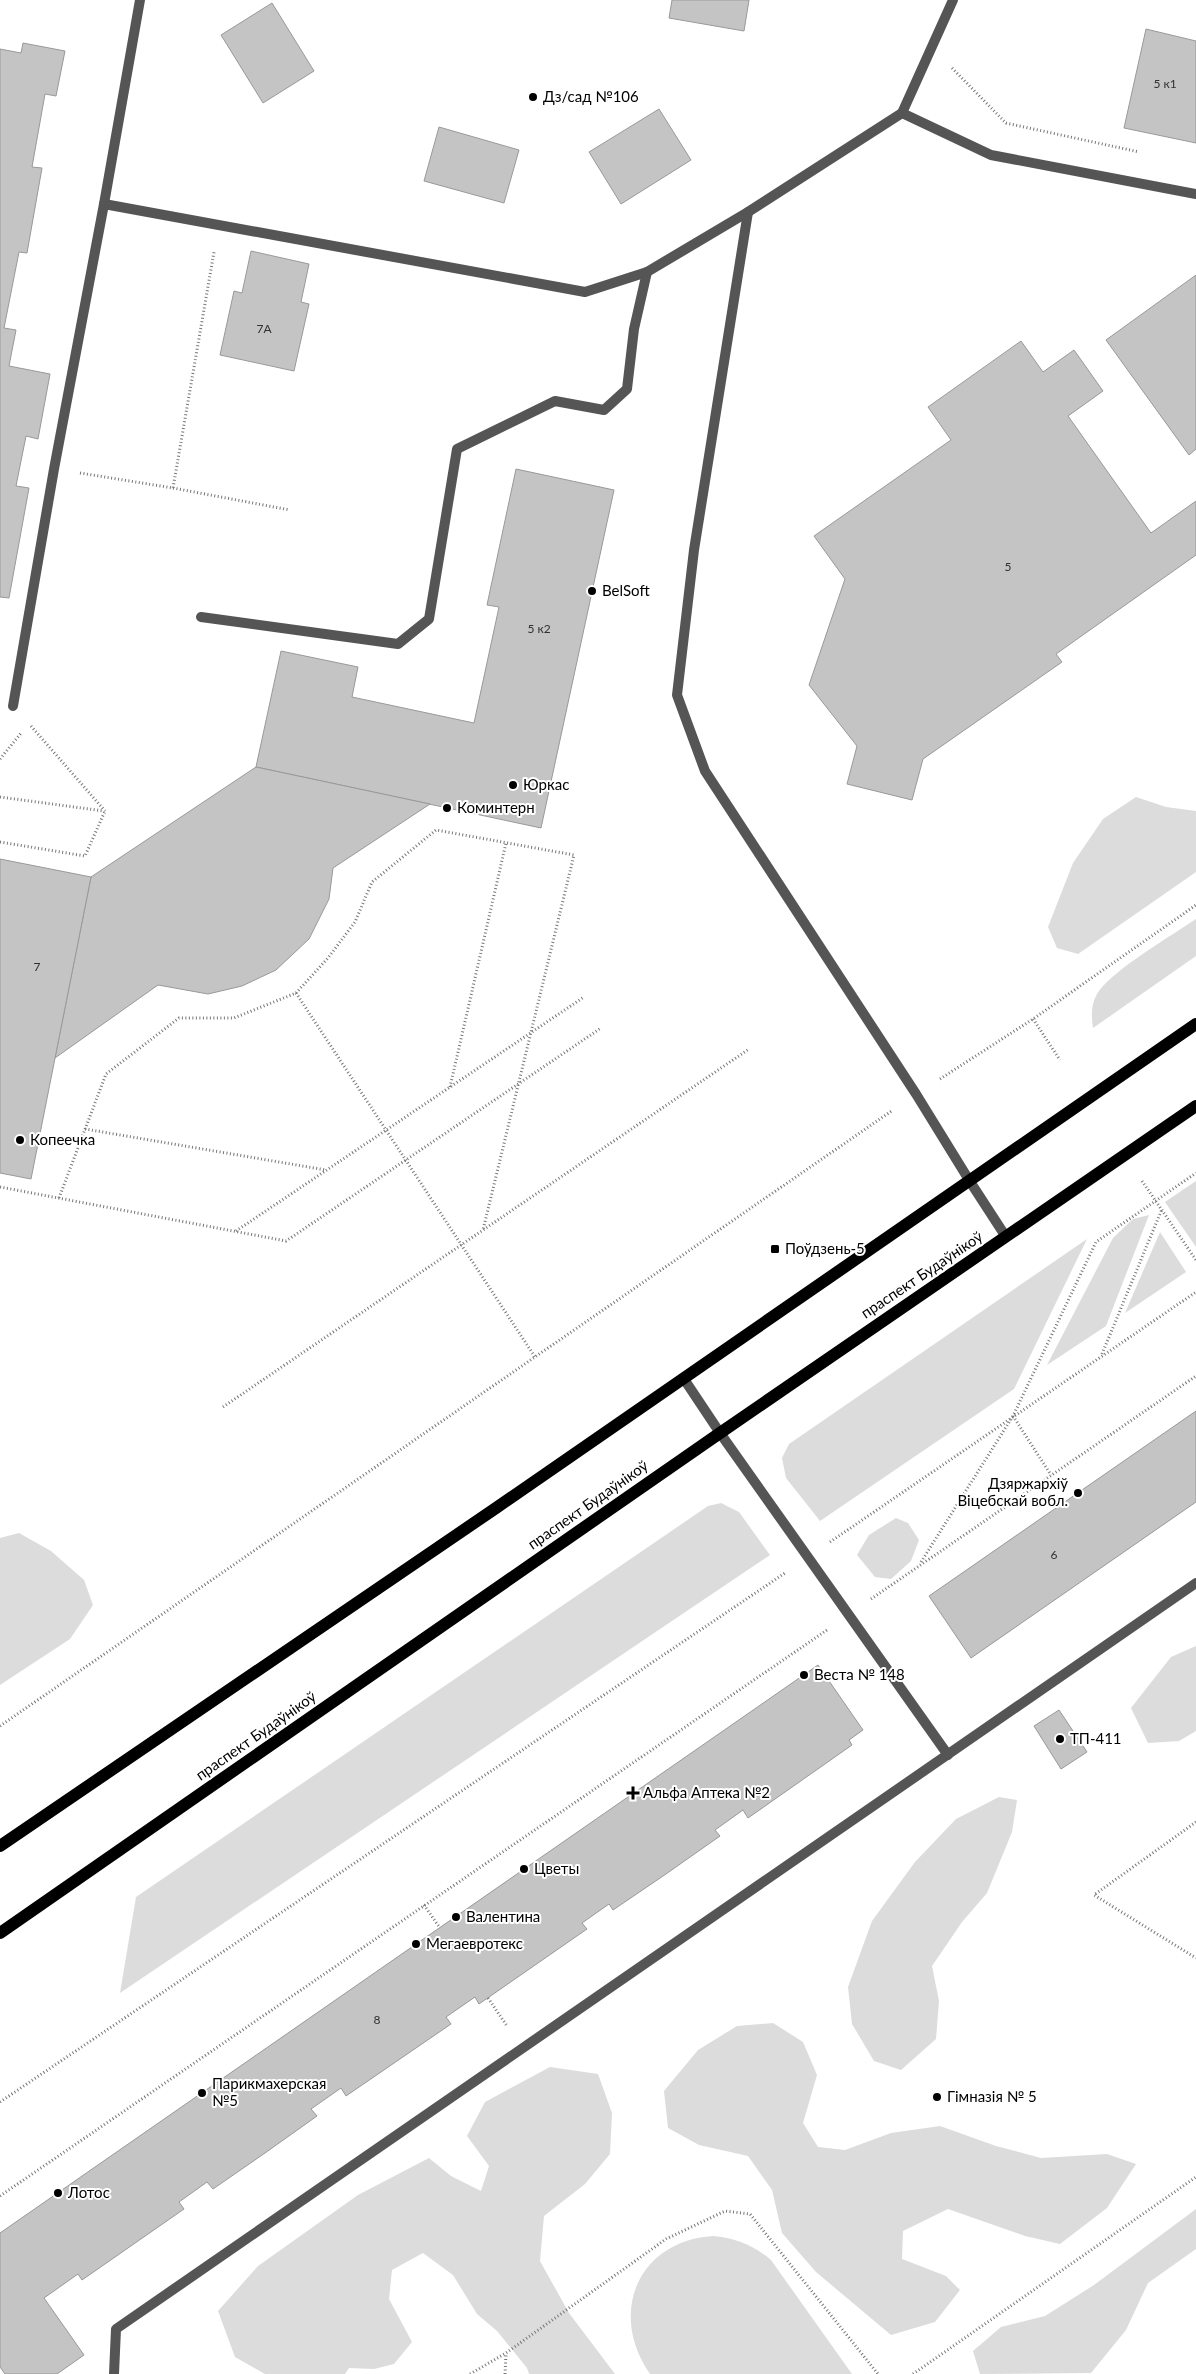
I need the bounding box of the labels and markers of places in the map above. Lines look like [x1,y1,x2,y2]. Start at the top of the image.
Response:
place label: Дз/сад №106 [543,87,639,105]
marker: Дз/сад №106 [527,91,539,103]
place label: BelSoft [602,581,650,599]
marker: BelSoft [586,585,598,597]
place label: Юркас [523,775,569,793]
marker: Юркас [507,779,519,791]
place label: Коминтерн [457,798,535,816]
marker: Коминтерн [441,802,453,814]
place label: Копеечка [30,1130,95,1148]
marker: Копеечка [14,1134,26,1146]
place label: Поўдзень-5 [785,1239,865,1257]
marker: Поўдзень-5 [769,1243,781,1255]
place label: Дзяржархіў Віцебскай вобл. [958,1474,1068,1509]
marker: Дзяржархіў Віцебскай вобл. [1072,1487,1084,1499]
place label: Веста № 148 [814,1665,905,1683]
marker: Веста № 148 [798,1669,810,1681]
place label: ТП-411 [1070,1729,1122,1747]
marker: ТП-411 [1054,1733,1066,1745]
place label: Альфа Аптека №2 [643,1783,770,1801]
marker: Альфа Аптека №2 [627,1787,639,1799]
place label: Цветы [534,1859,579,1877]
marker: Цветы [518,1863,530,1875]
place label: Валентина [466,1907,540,1925]
marker: Валентина [450,1911,462,1923]
place label: Мегаевротекс [426,1934,523,1952]
marker: Мегаевротекс [410,1938,422,1950]
place label: Парикмахерская №5 [212,2074,326,2109]
marker: Парикмахерская №5 [196,2087,208,2099]
place label: Гімназія № 5 [947,2087,1037,2105]
marker: Гімназія № 5 [931,2091,943,2103]
place label: Лотос [67,2183,110,2201]
marker: Лотос [52,2187,64,2199]

